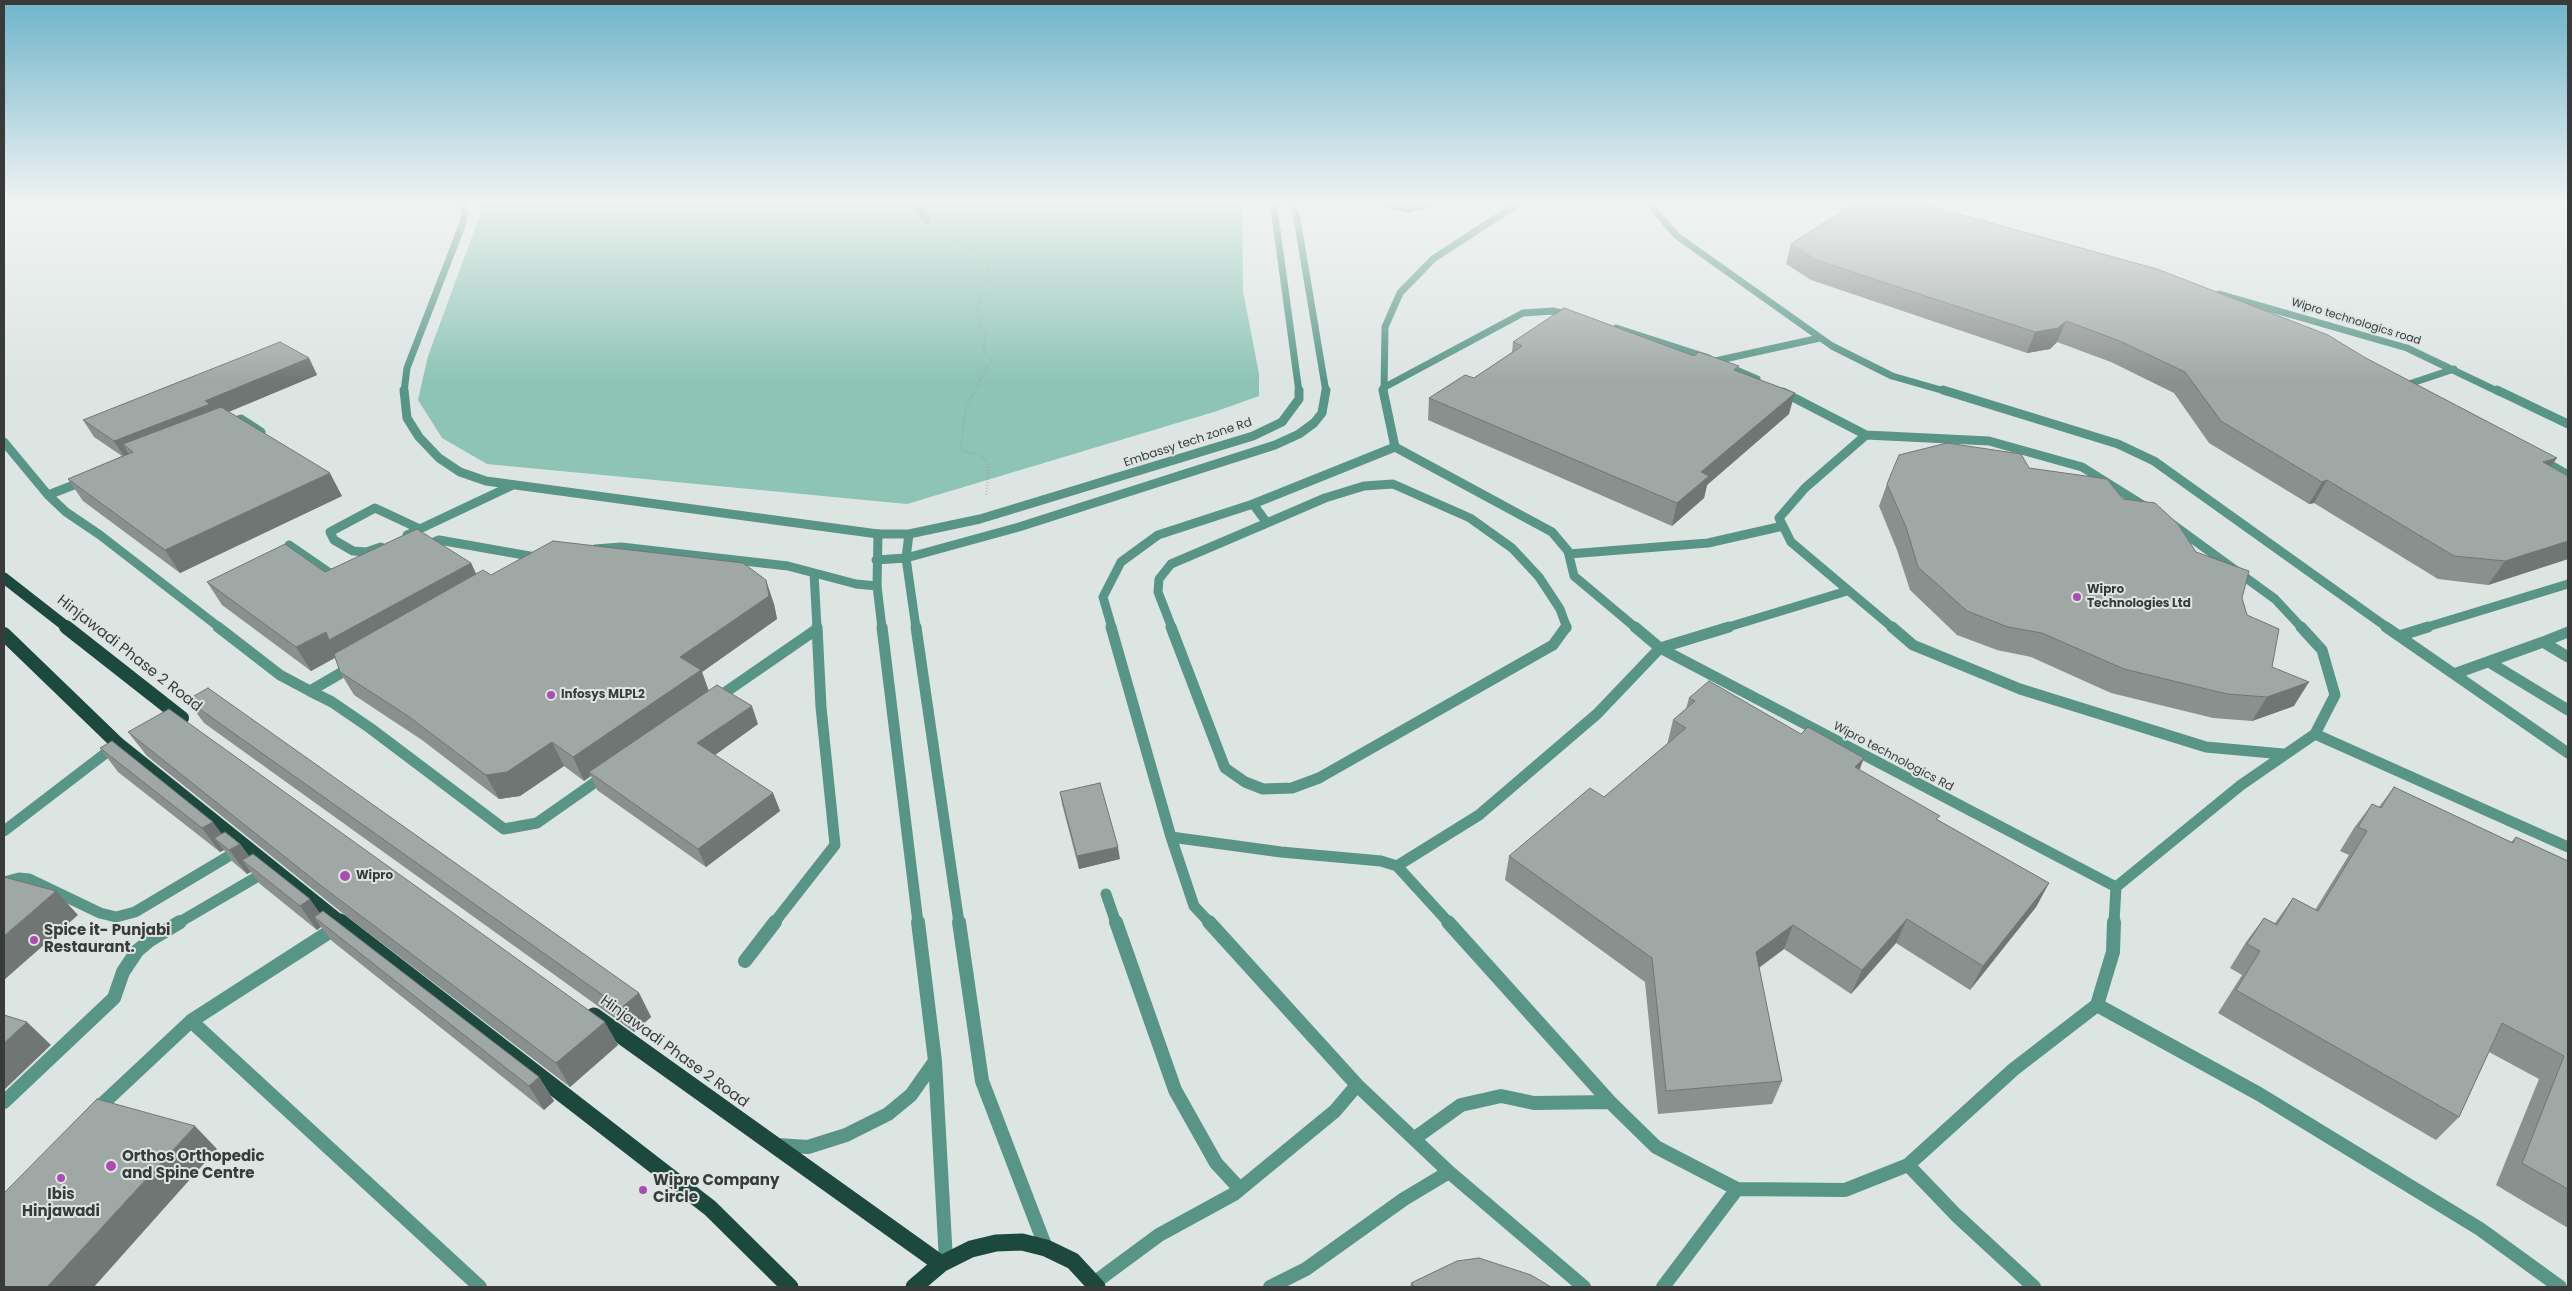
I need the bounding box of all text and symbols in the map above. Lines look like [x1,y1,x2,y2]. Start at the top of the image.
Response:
street label: Wipro technologics road [2290,296,2422,348]
street label: Embassy tech zone Rd [1122,415,1254,471]
place label: Wipro Technologies Ltd [2087,583,2191,611]
marker: Wipro Technologies Ltd [2071,591,2083,603]
street label: Hinjawadi Phase 2 Road [53,592,205,716]
place label: Infosys MLPL2 [561,688,645,702]
marker: Infosys MLPL2 [545,689,557,701]
street label: Wipro technologics Rd [1830,719,1956,795]
marker: Wipro [338,869,352,883]
place label: Wipro [356,869,393,883]
place label: Spice it- Punjabi Restaurant. [44,922,171,957]
marker: Spice it- Punjabi Restaurant. [28,934,40,946]
street label: Hinjawadi Phase 2 Road [596,992,752,1112]
place label: Orthos Orthopedic and Spine Centre [122,1148,265,1183]
marker: Orthos Orthopedic and Spine Centre [104,1159,118,1173]
marker: Ibis Hinjawadi [55,1172,67,1184]
place label: Wipro Company Circle [653,1172,779,1207]
marker: Wipro Company Circle [637,1184,649,1196]
place label: Ibis Hinjawadi [22,1186,100,1221]

